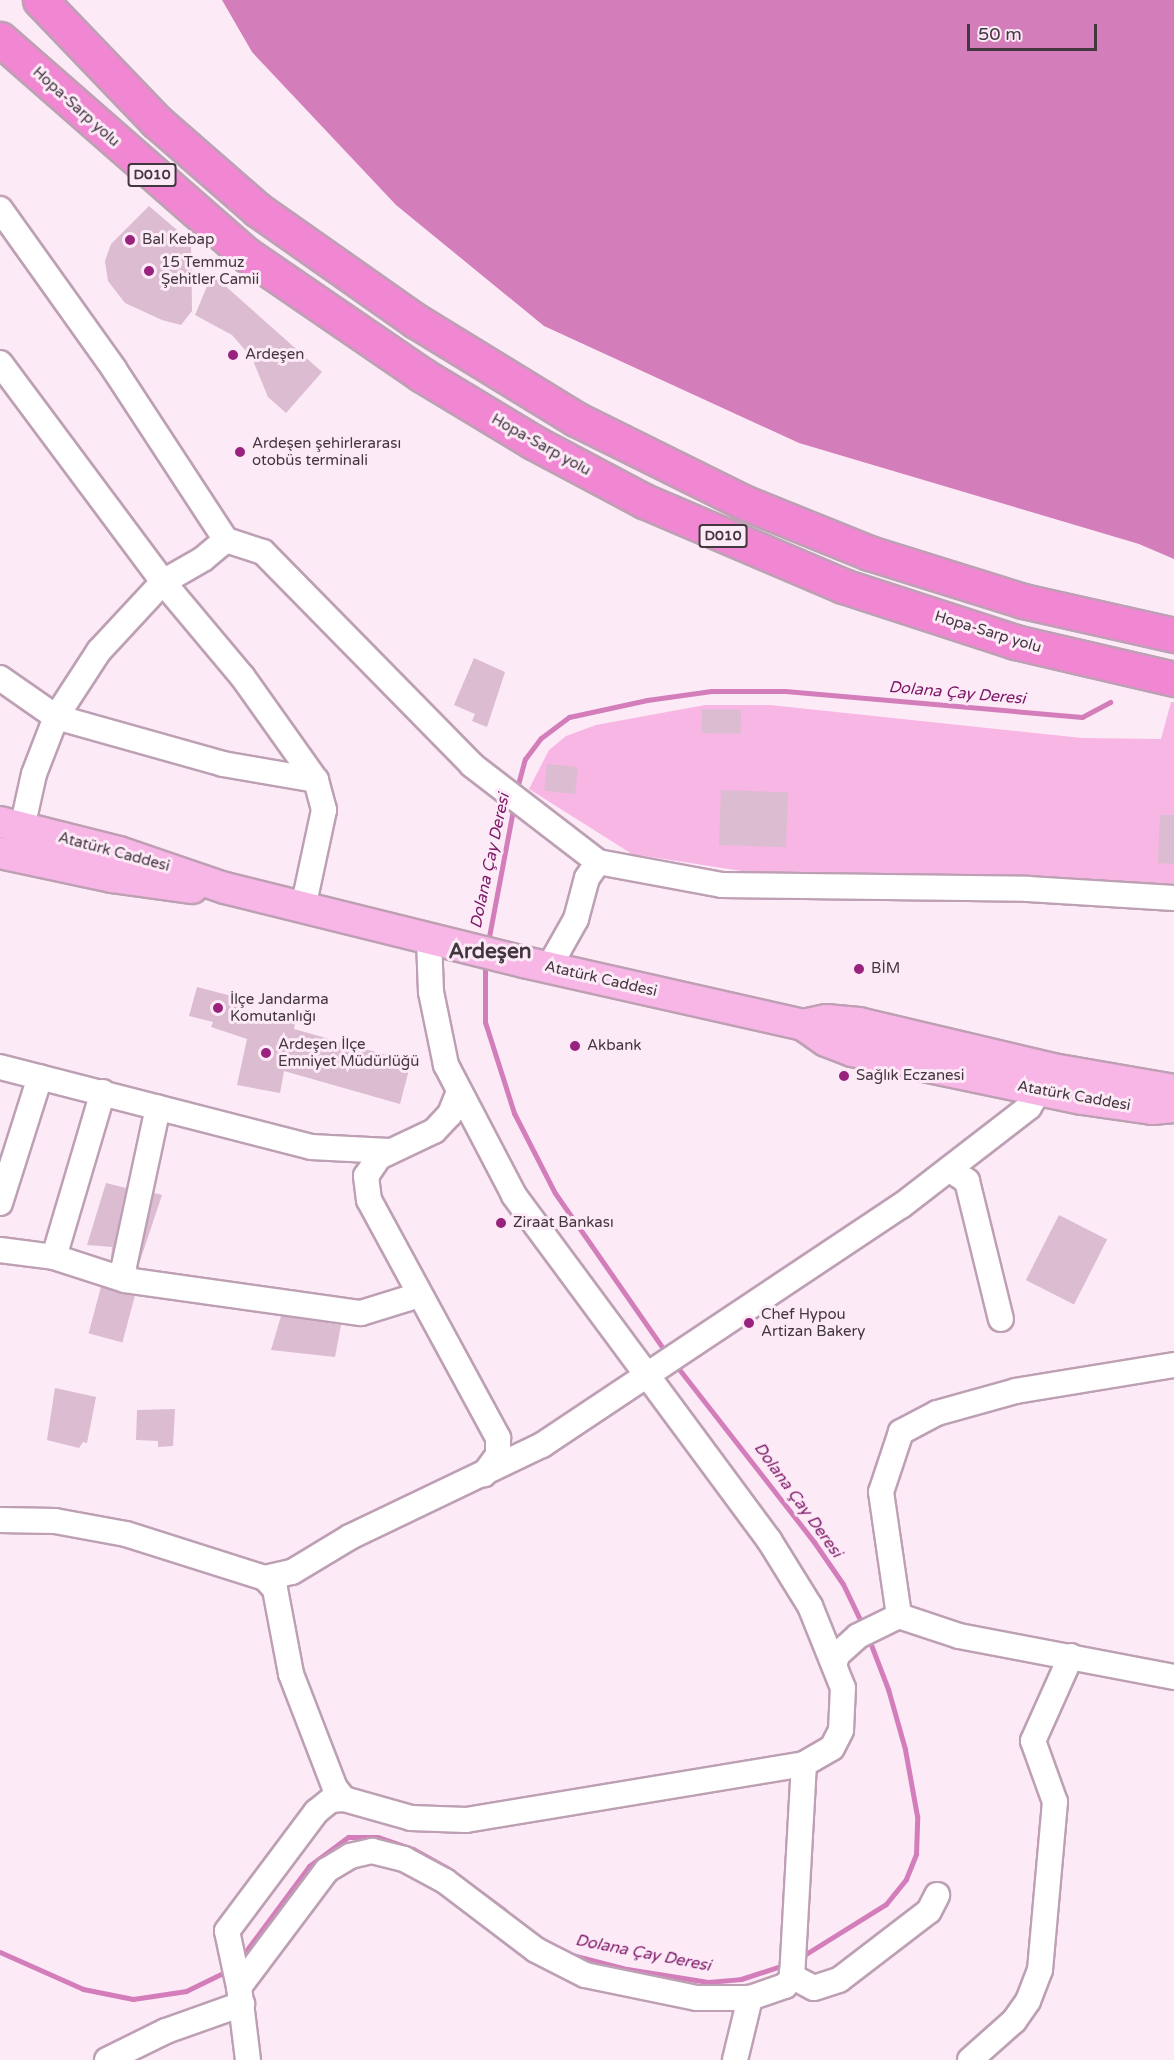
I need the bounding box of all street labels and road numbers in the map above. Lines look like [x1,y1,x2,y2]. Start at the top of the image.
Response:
street label: Hopa-Sarp yolu [29,63,123,151]
road number: D010 [126,164,178,186]
street label: Hopa-Sarp yolu [488,410,594,480]
road number: D010 [698,525,748,547]
street label: Hopa-Sarp yolu [932,607,1044,657]
street label: Atatürk Caddesi [56,828,172,876]
street label: Atatürk Caddesi [543,957,659,1001]
street label: Atatürk Caddesi [1016,1077,1132,1115]

